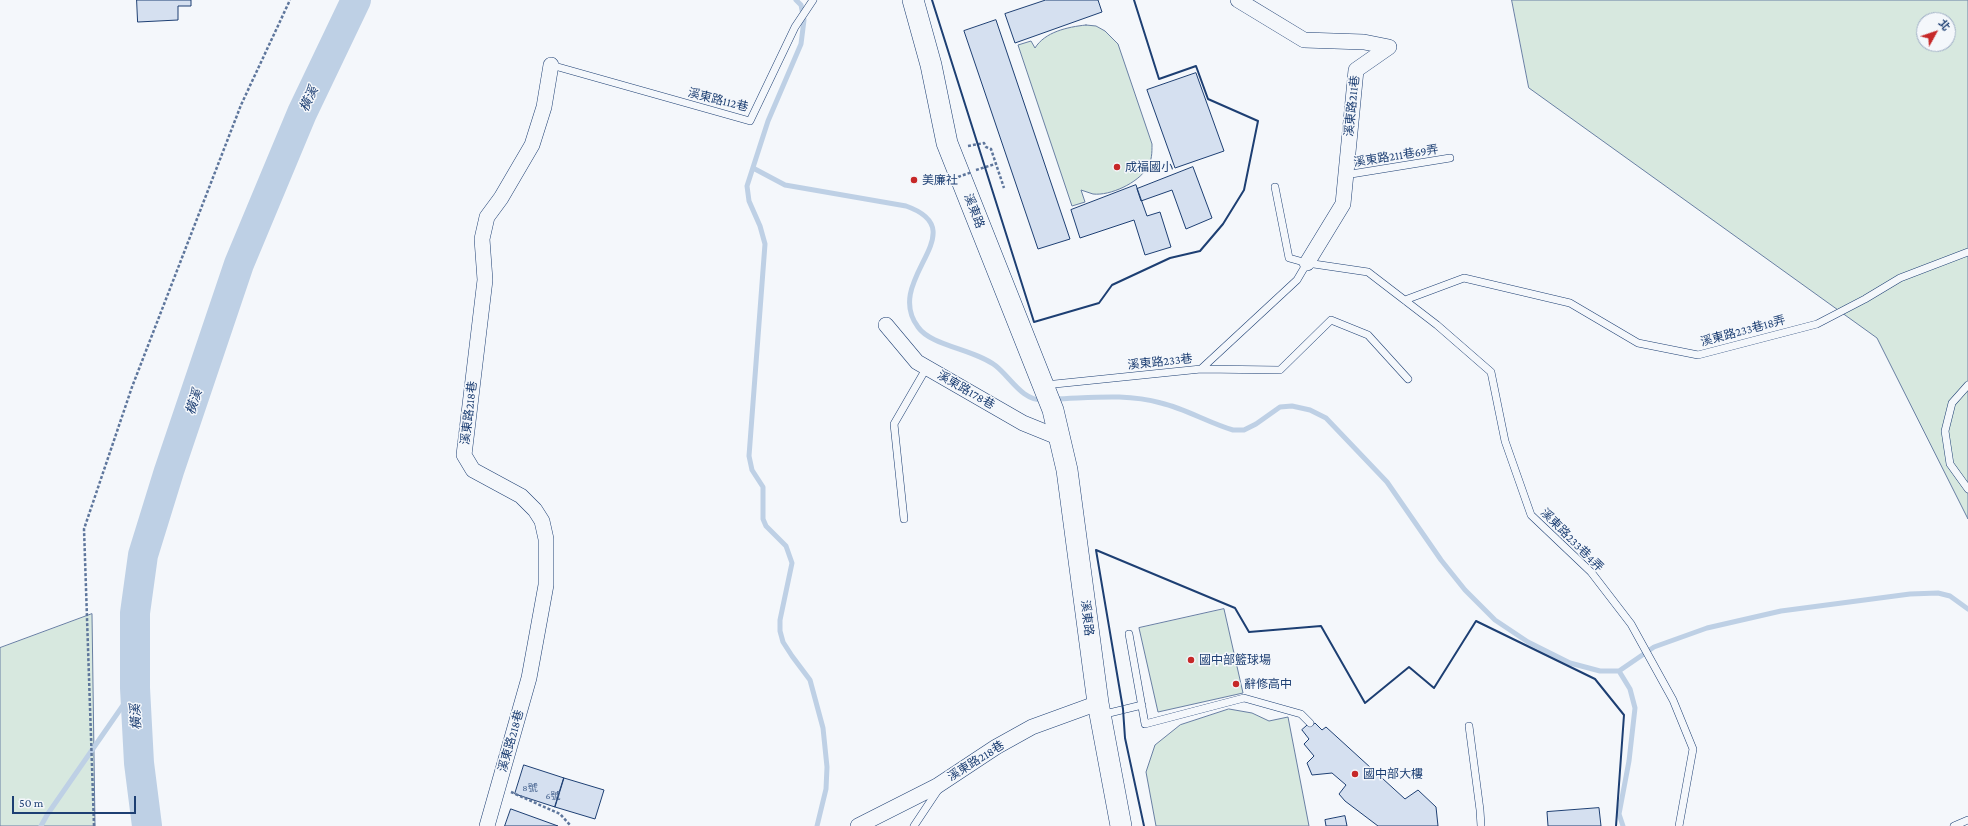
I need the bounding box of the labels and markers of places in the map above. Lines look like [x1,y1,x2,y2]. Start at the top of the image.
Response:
place label: 成福國小 [1125,160,1173,174]
marker: 成福國小 [1112,162,1122,172]
place label: 美廉社 [922,173,958,187]
marker: 美廉社 [909,175,919,185]
place label: 國中部籃球場 [1199,653,1271,667]
marker: 國中部籃球場 [1186,655,1196,665]
place label: 辭修高中 [1244,677,1292,691]
marker: 辭修高中 [1231,679,1241,689]
place label: 國中部大樓 [1363,767,1423,781]
marker: 國中部大樓 [1350,769,1360,779]

